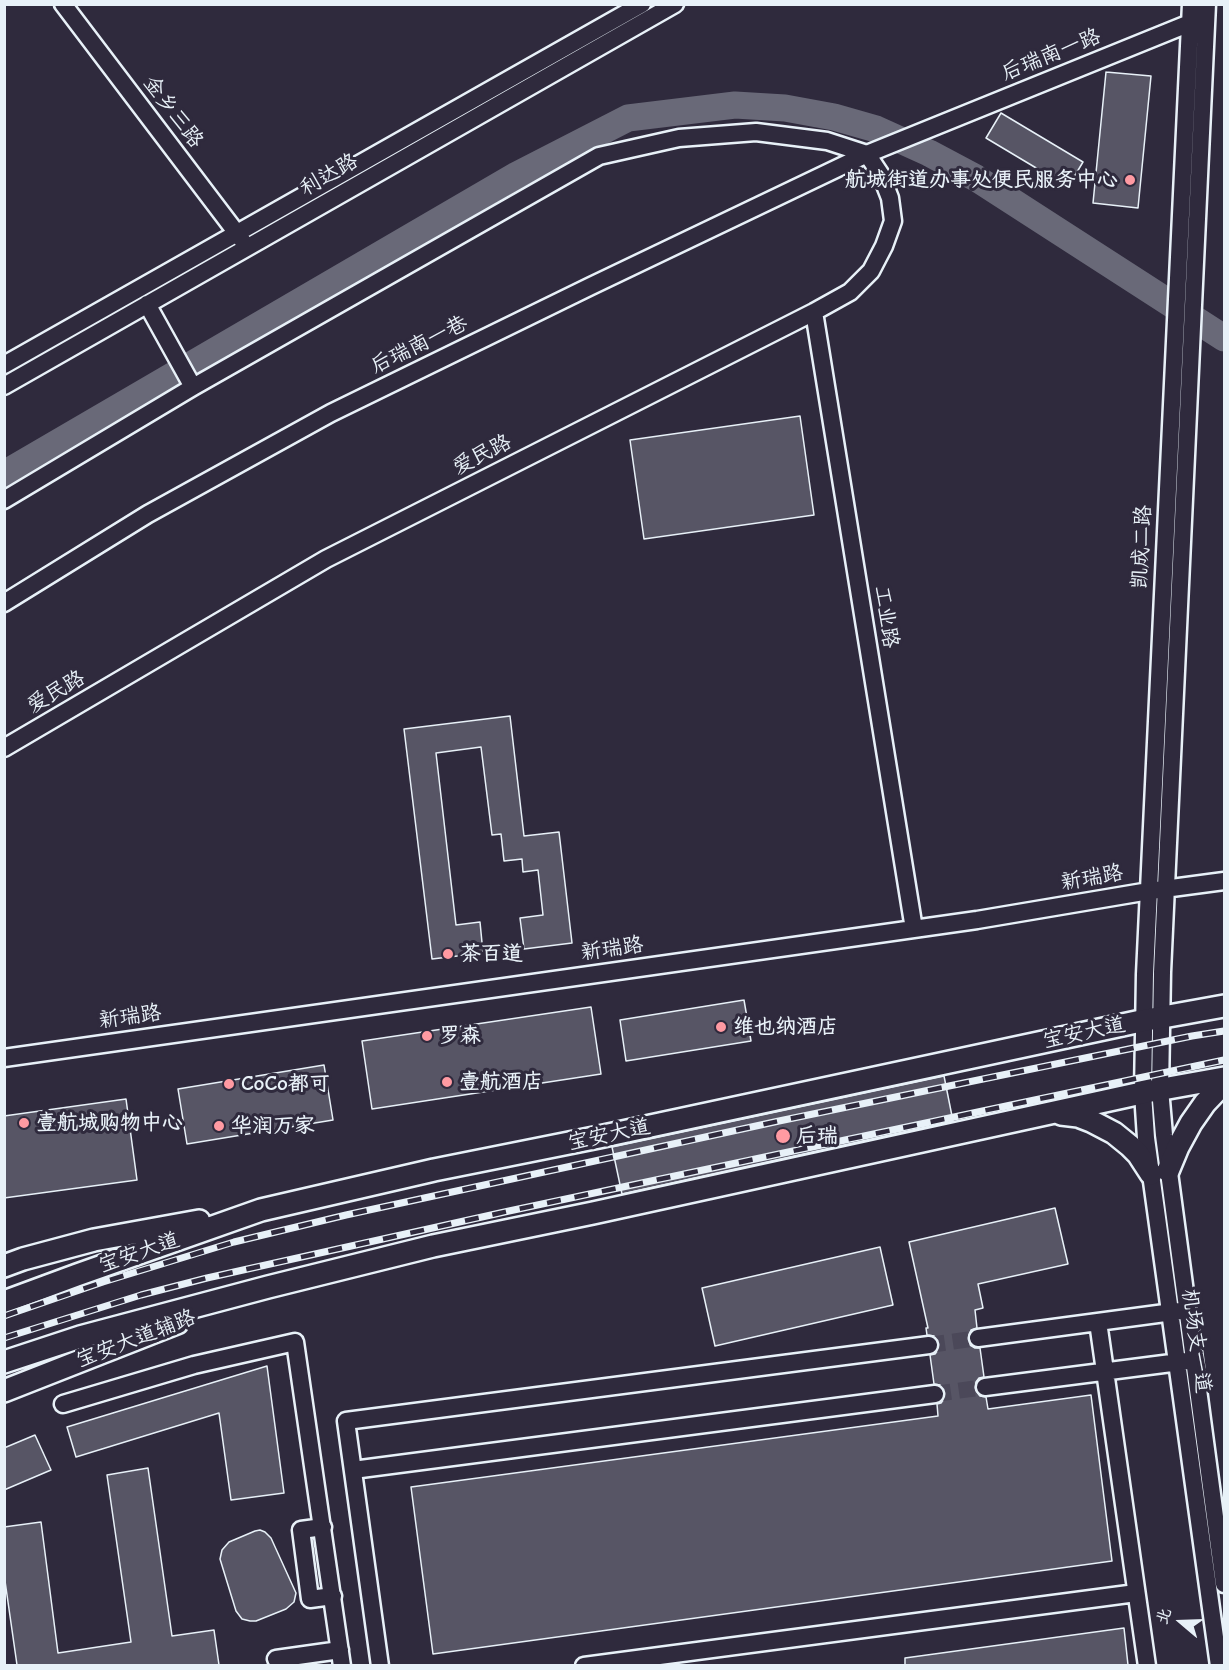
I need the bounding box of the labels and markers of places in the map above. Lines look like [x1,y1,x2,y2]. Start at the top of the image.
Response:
place label: 航城街道办事处便民服务中心 [845,167,1118,193]
marker: 航城街道办事处便民服务中心 [1123,173,1137,187]
place label: 茶百道 [460,941,523,967]
marker: 茶百道 [441,947,455,961]
place label: 维也纳酒店 [733,1014,838,1040]
marker: 维也纳酒店 [714,1020,728,1034]
place label: 罗森 [439,1023,481,1049]
marker: 罗森 [420,1029,434,1043]
place label: 壹航酒店 [459,1069,543,1095]
place label: CoCo都可 [241,1071,330,1097]
marker: 壹航酒店 [440,1075,454,1089]
marker: CoCo都可 [222,1077,236,1091]
place label: 壹航城购物中心 [36,1110,183,1136]
place label: 华润万家 [231,1113,315,1139]
marker: 壹航城购物中心 [17,1116,31,1130]
marker: 华润万家 [212,1119,226,1133]
place label: 后瑞 [796,1123,838,1149]
marker: 后瑞 [774,1127,792,1145]

